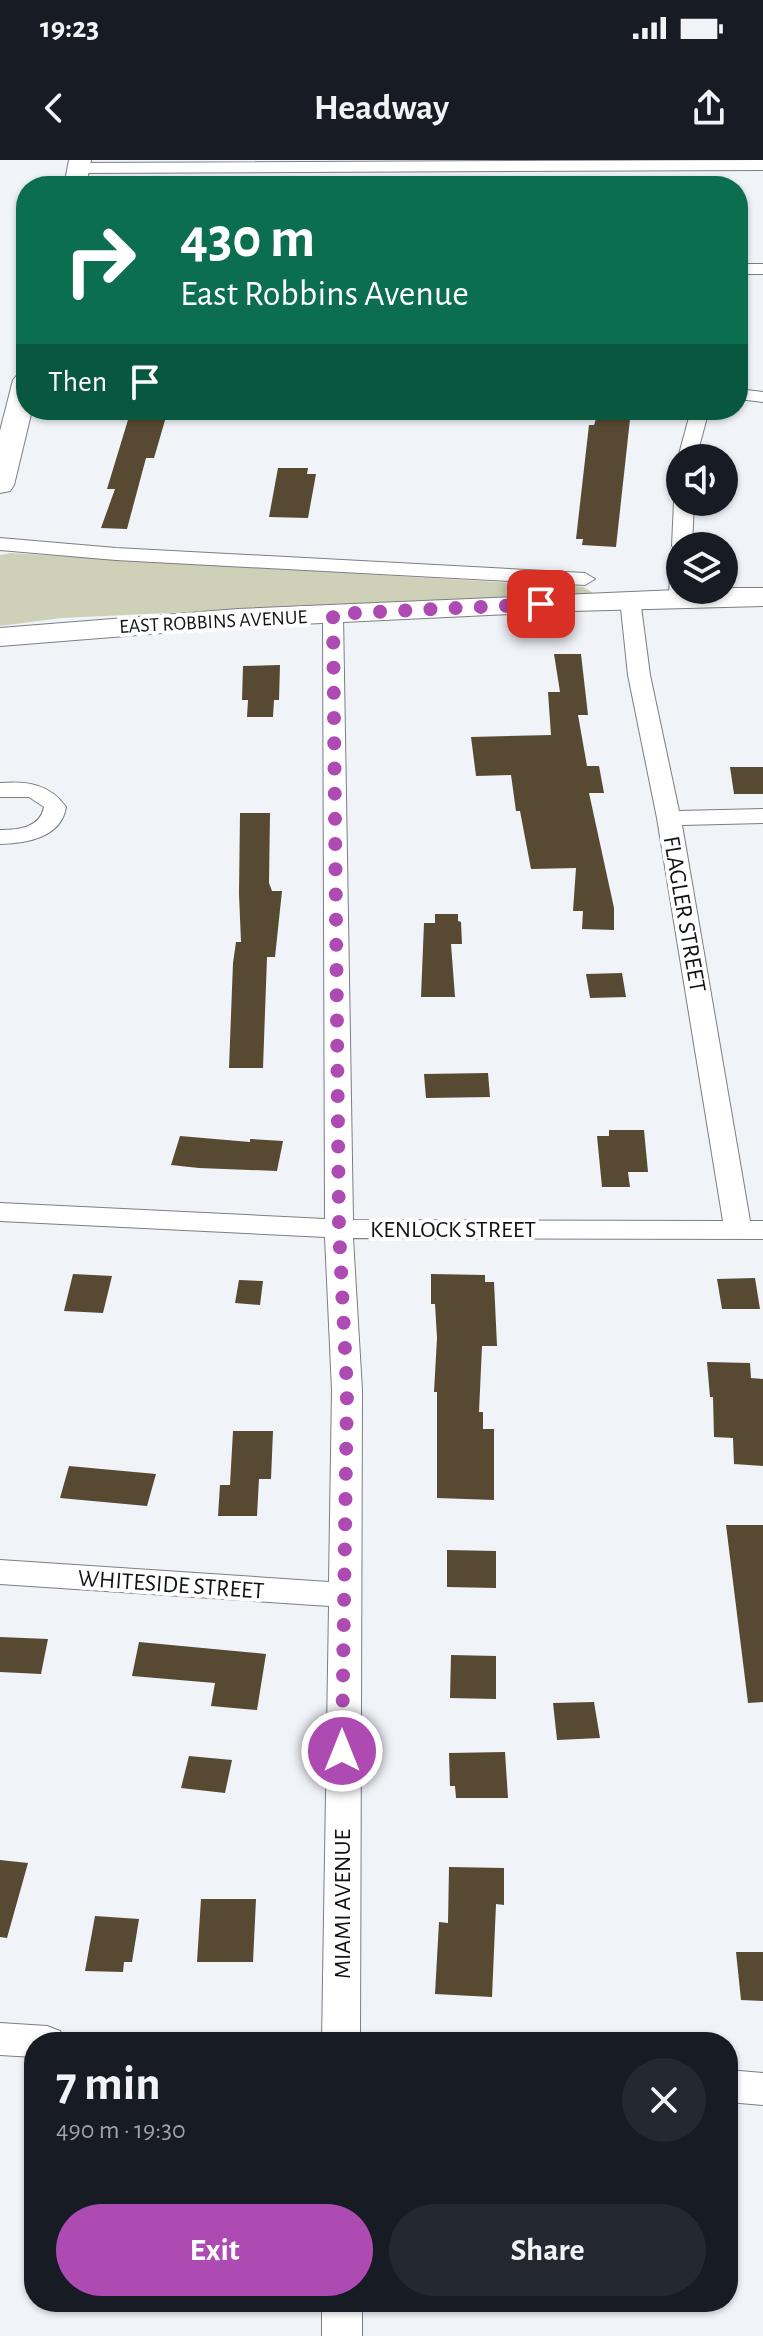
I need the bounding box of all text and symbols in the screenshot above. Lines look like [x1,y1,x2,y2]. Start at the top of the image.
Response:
text: 19:23 [40,13,99,43]
icon: back [32,86,76,130]
icon: share [687,86,731,130]
text: Headway [314,90,449,126]
icon: right [48,208,152,312]
text: 430 m [180,211,315,267]
text: East Robbins Avenue [180,276,469,312]
icon: arrive [123,360,167,404]
text: Then [48,367,107,397]
map controls [666,444,738,604]
button: sound [666,444,738,516]
button: layers [666,532,738,604]
pin [507,570,575,638]
icon: arrive [519,582,563,626]
street label: EAST ROBBINS AVENUE [119,607,308,637]
street label: FLAGLER STREET [658,834,710,994]
street label: KENLOCK STREET [370,1218,536,1242]
street label: WHITESIDE STREET [77,1567,265,1604]
position arrow [300,1709,384,1793]
street label: MIAMI AVENUE [331,1829,355,1979]
button: close [622,2058,706,2142]
text: 7 min [56,2061,161,2109]
text: 490 m · 19:30 [56,2117,186,2143]
button: Exit [56,2204,373,2296]
button: Share [389,2204,706,2296]

